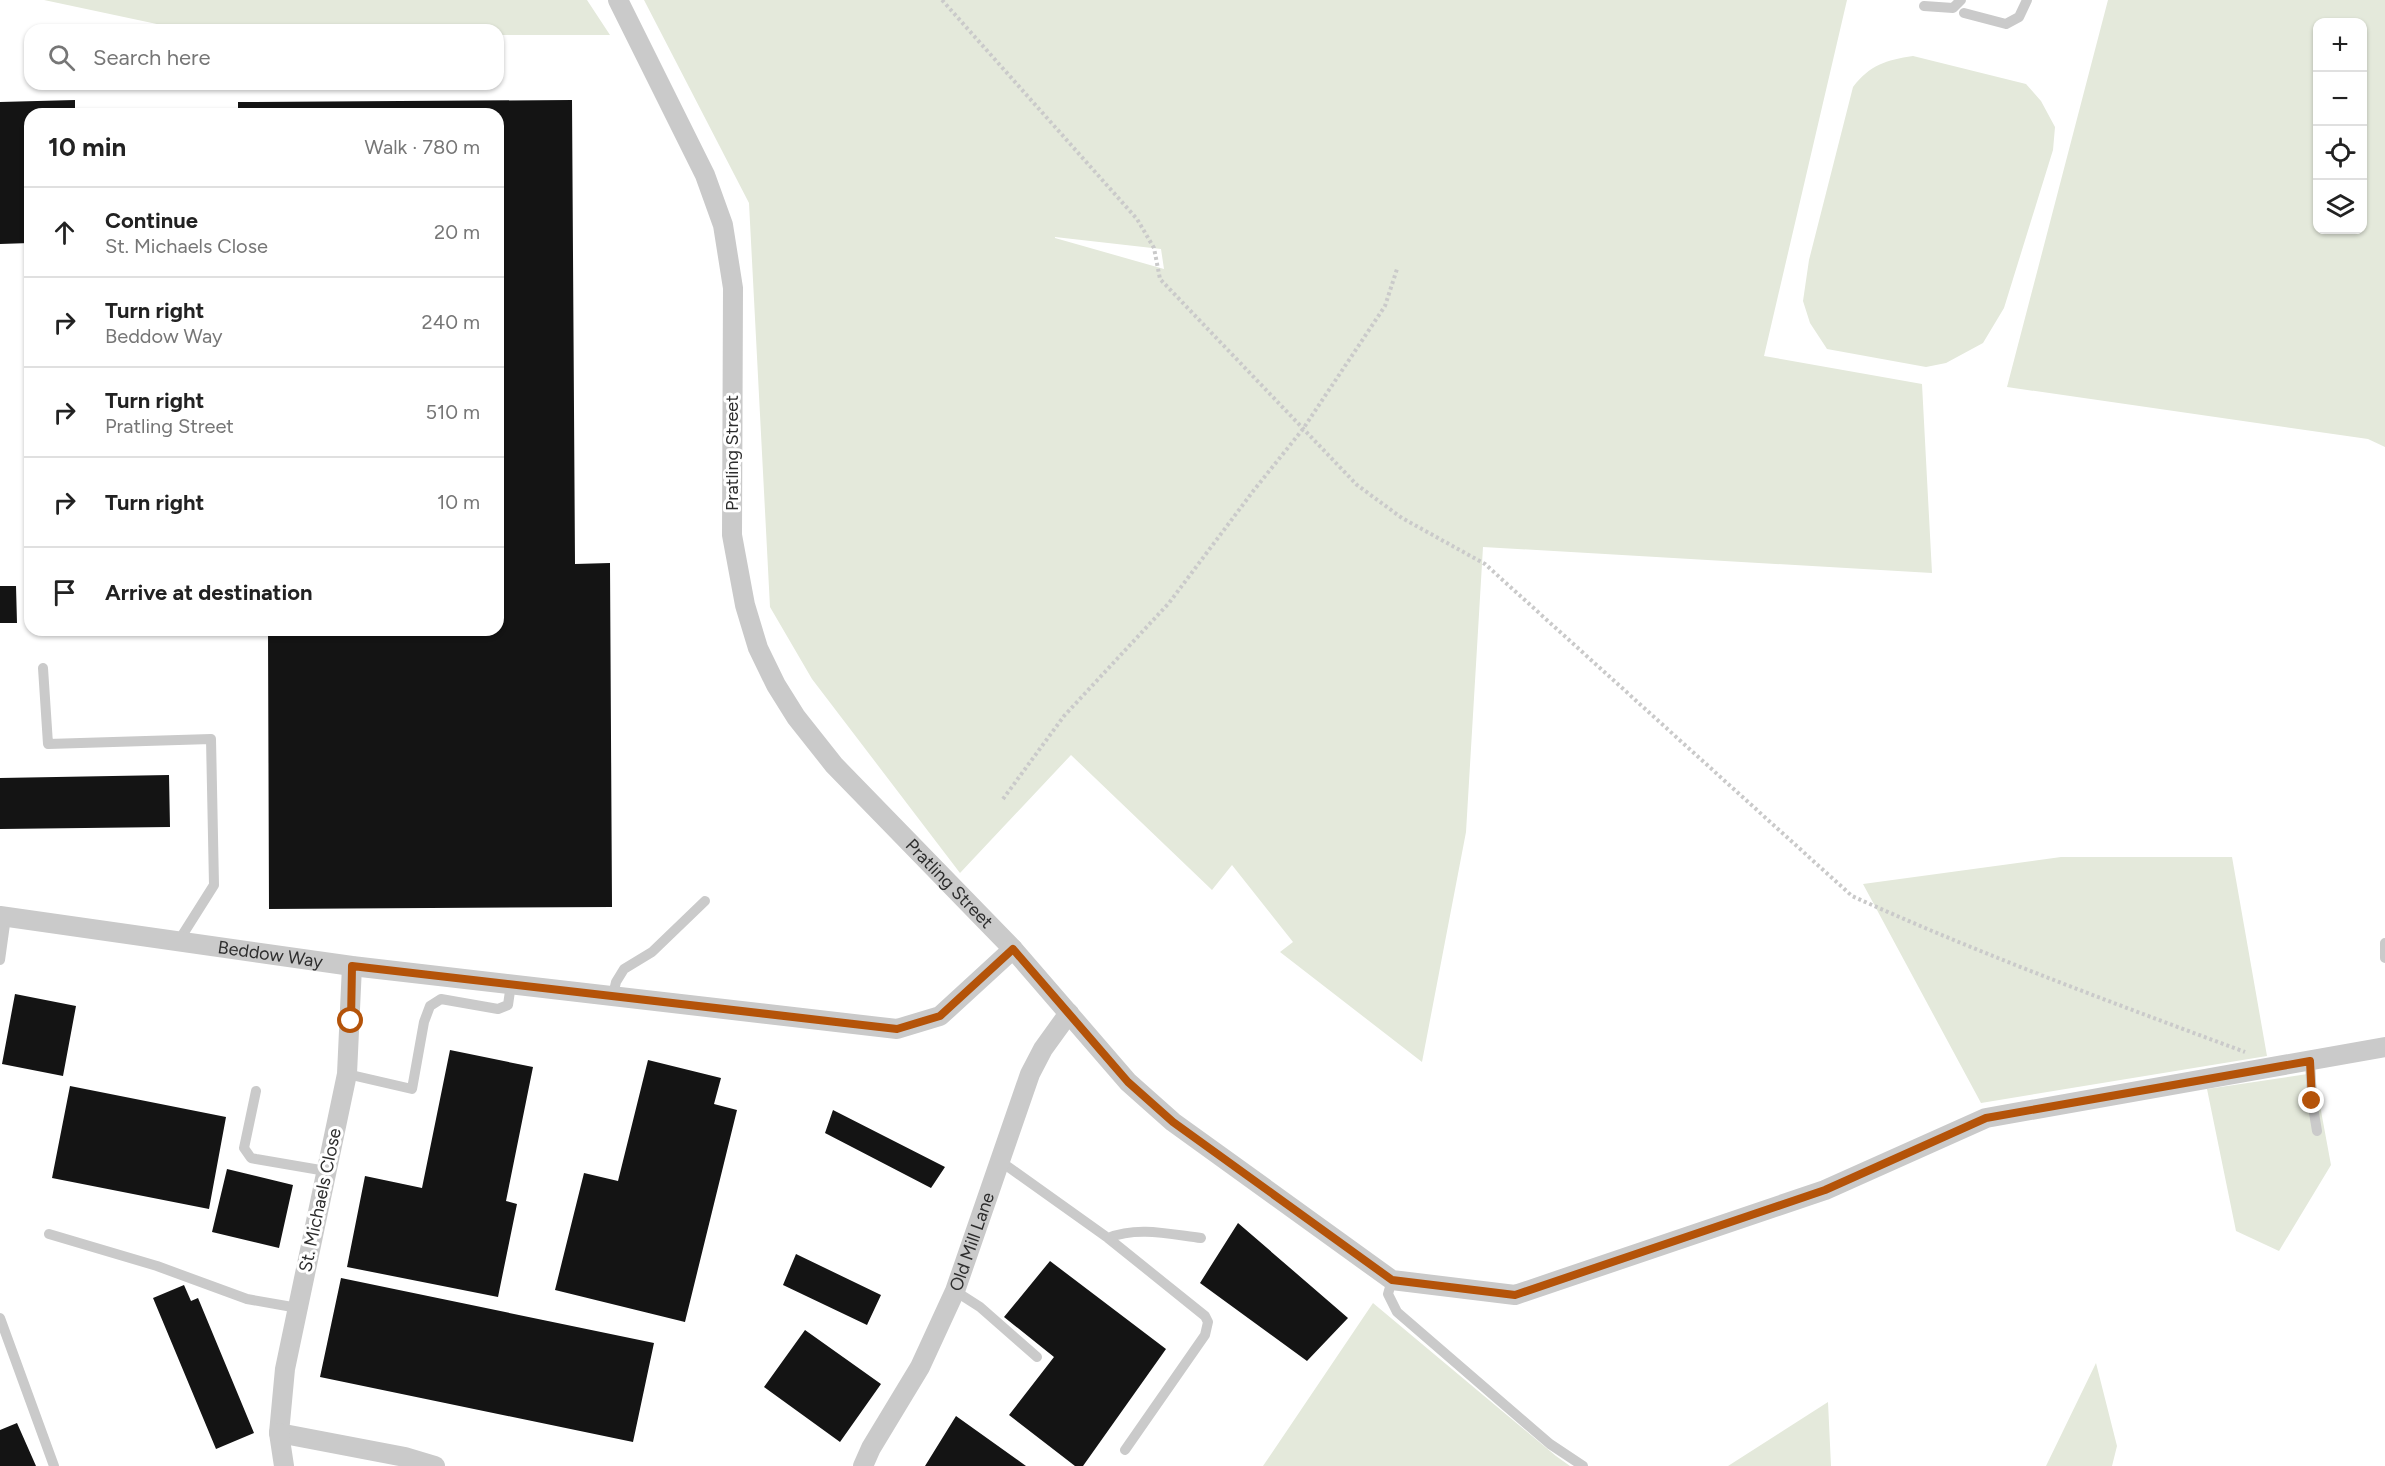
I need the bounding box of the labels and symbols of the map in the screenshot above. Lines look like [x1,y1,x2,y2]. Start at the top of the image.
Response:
street label: Pratling Street [721,395,743,511]
street label: Pratling Street [901,834,998,933]
street label: Beddow Way [216,936,325,973]
route start [337,1007,363,1033]
route end [2298,1087,2324,1113]
street label: St. Michaels Close [294,1126,346,1274]
street label: Old Mill Lane [945,1189,999,1294]

